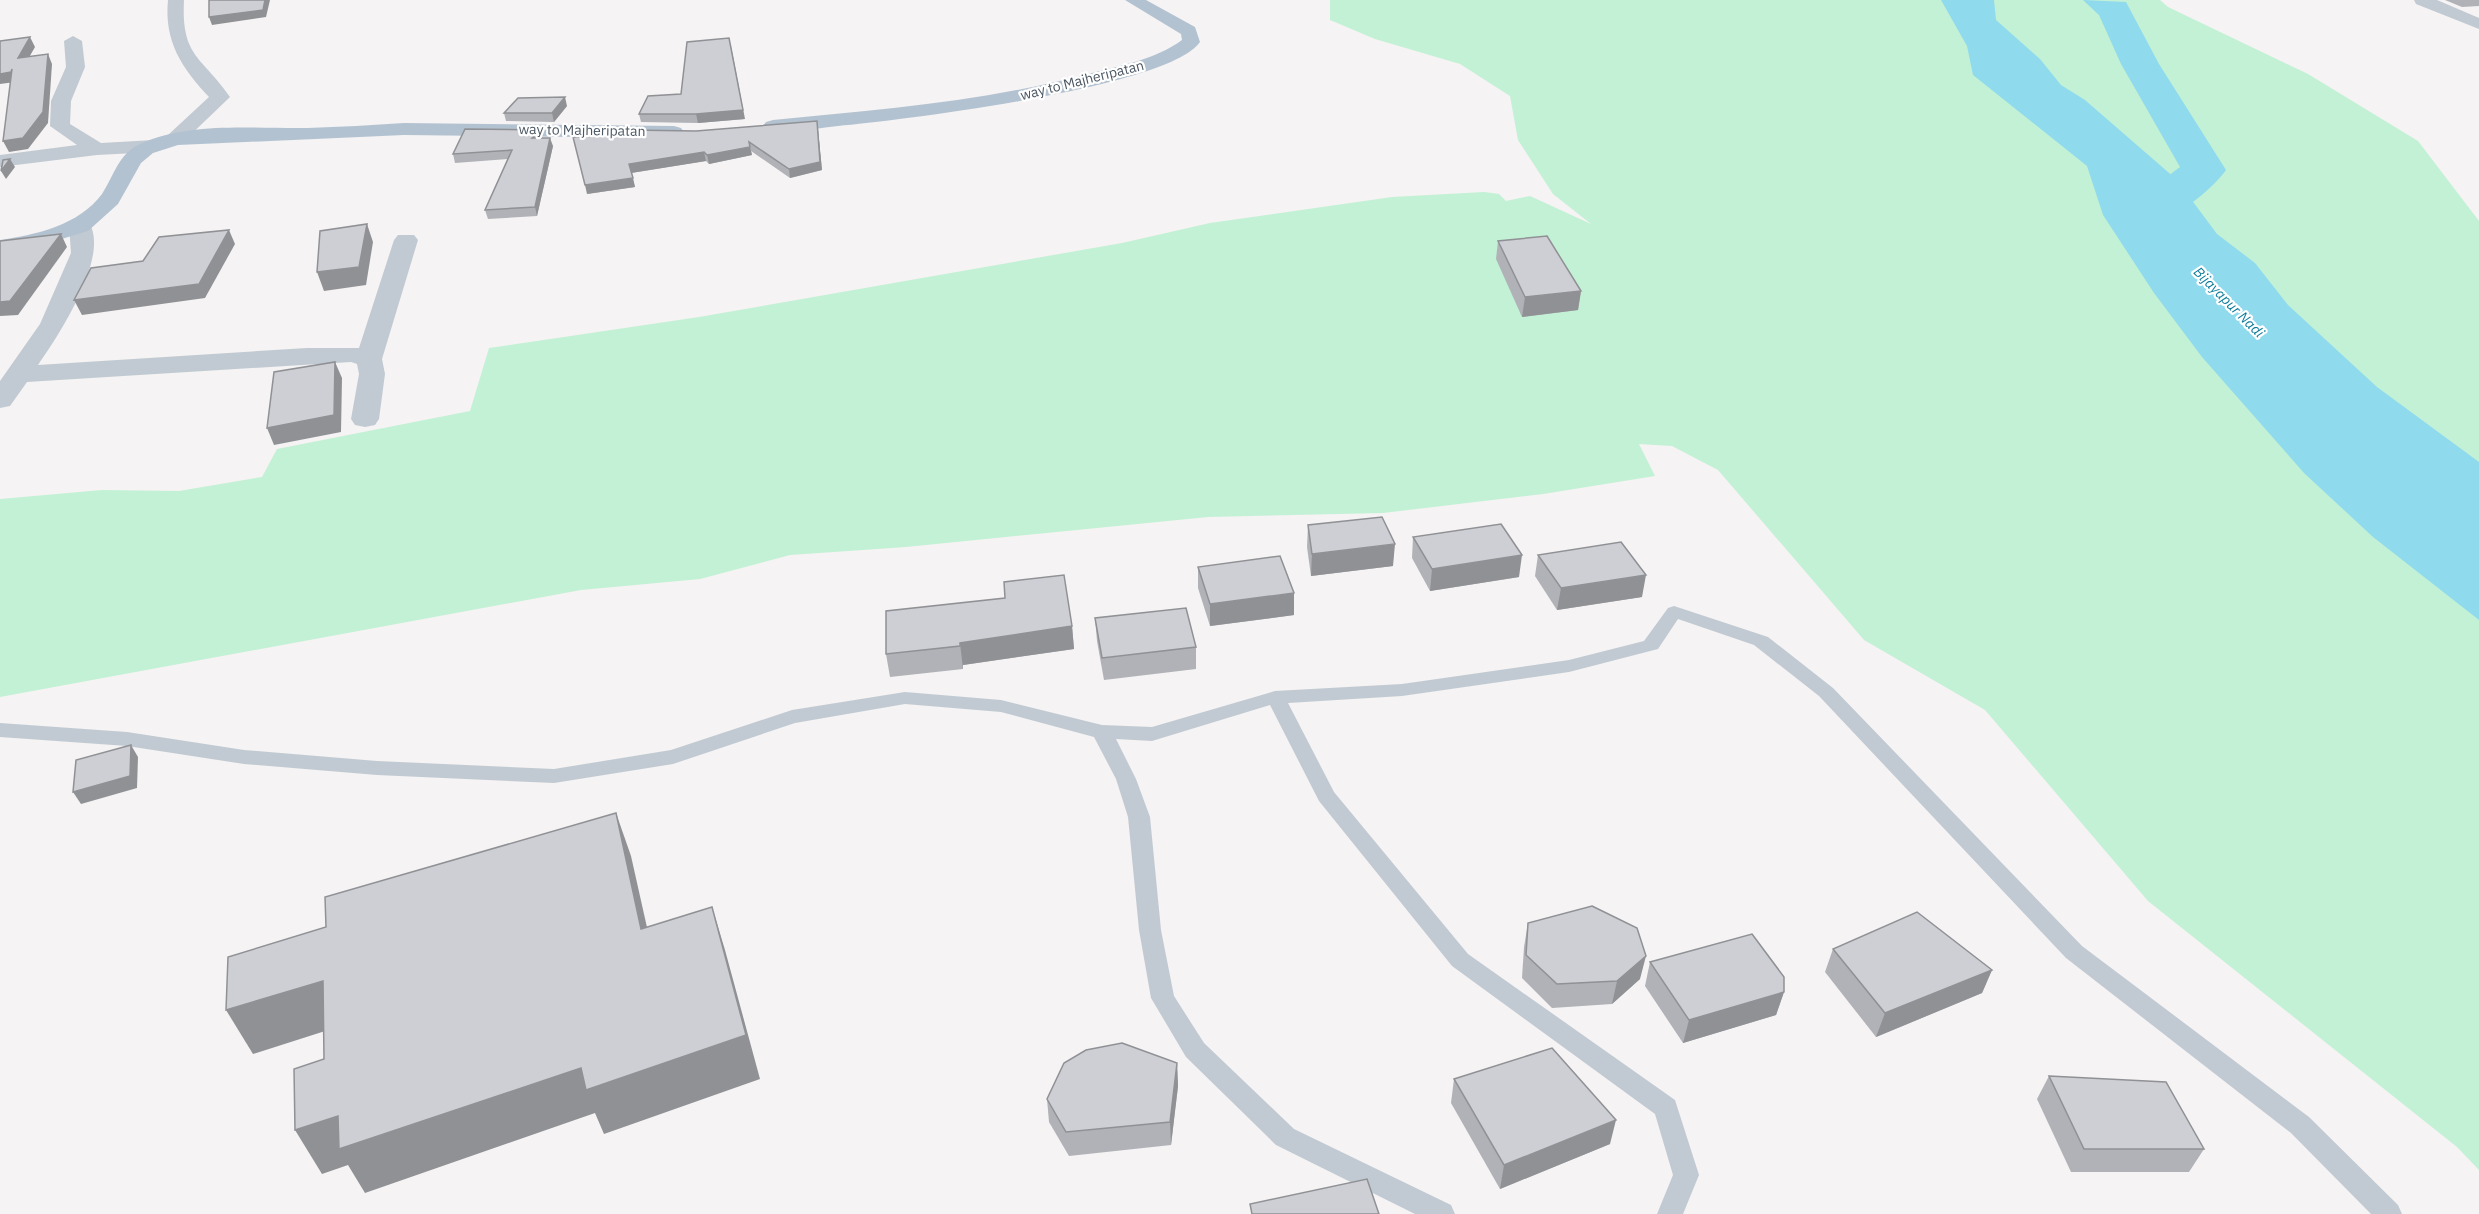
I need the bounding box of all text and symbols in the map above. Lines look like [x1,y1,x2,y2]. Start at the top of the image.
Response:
street label: way to Majheripatan [1018,56,1146,104]
street label: way to Majheripatan [518,120,646,140]
water label: Bijayapur Nadi [2190,263,2268,341]

